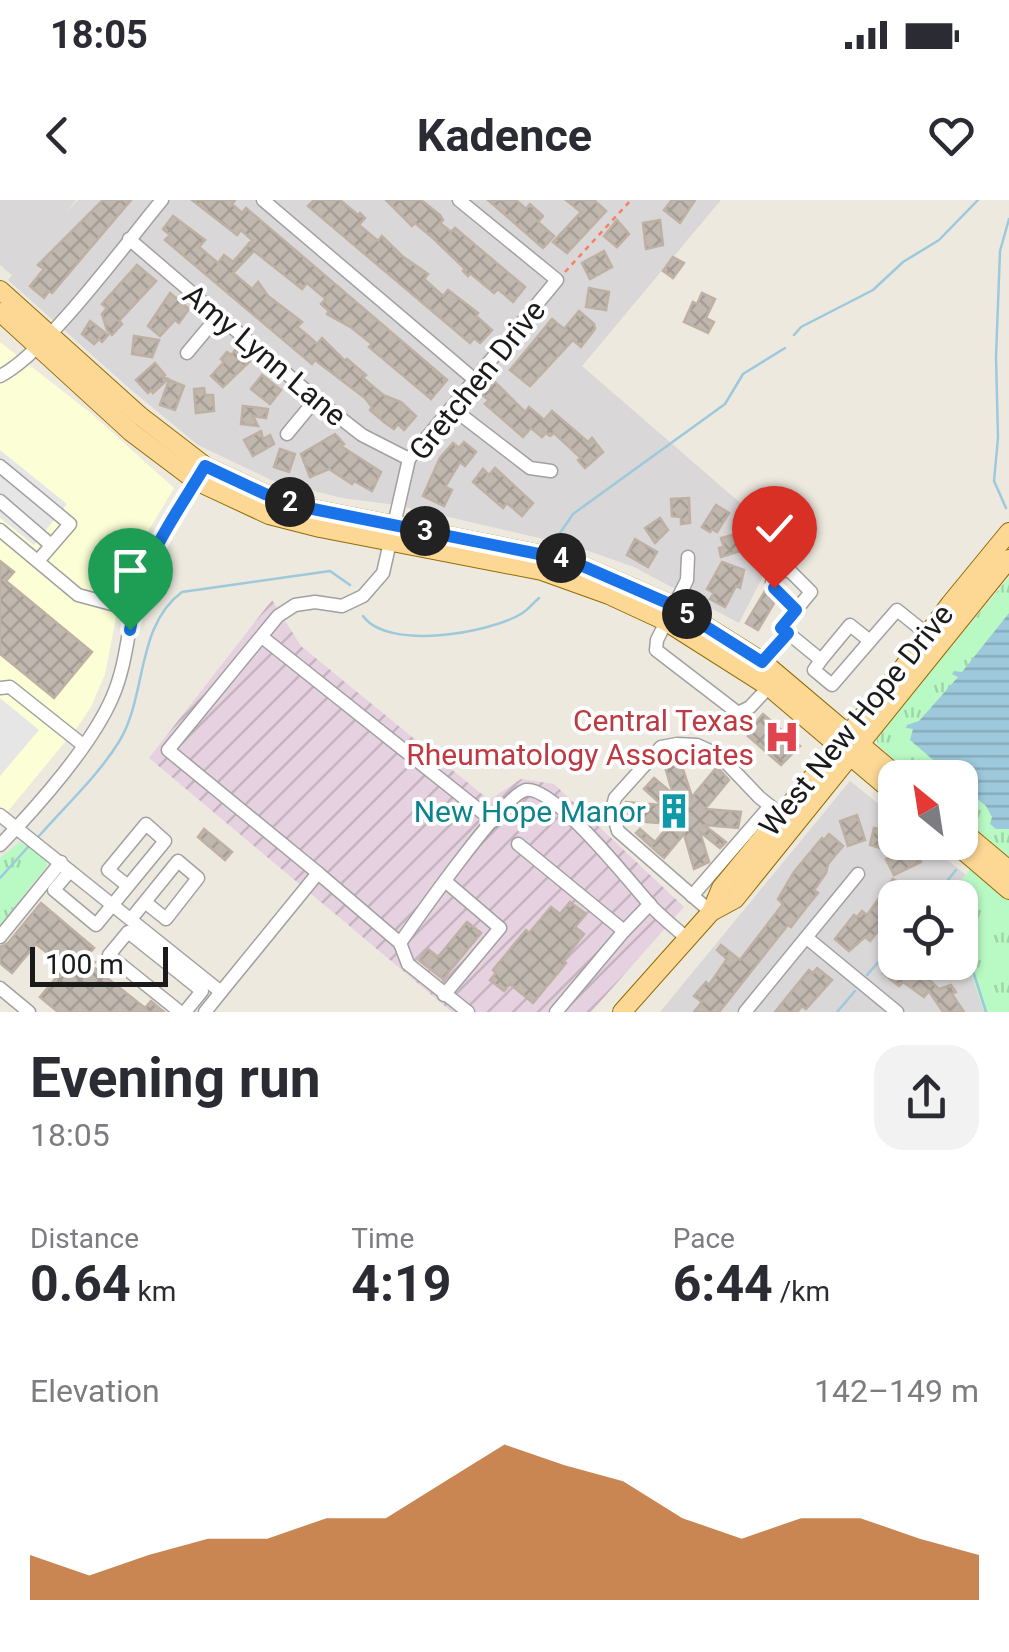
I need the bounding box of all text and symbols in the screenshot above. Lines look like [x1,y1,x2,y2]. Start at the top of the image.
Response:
text: 18:05 [50,13,148,57]
icon: back [30,108,85,163]
icon: heart [924,108,979,163]
text: Kadence [417,109,592,162]
street label: Amy Lynn Lane [177,277,353,433]
street label: Gretchen Drive [402,293,552,467]
pin: 2 [265,477,315,527]
text: 2 [282,485,298,518]
pin [732,486,817,589]
icon: check [747,501,802,556]
pin: 3 [400,506,450,556]
text: 3 [417,514,433,547]
pin [88,528,173,631]
pin: 4 [536,533,586,583]
text: 4 [553,541,569,574]
icon: arrive [103,543,158,598]
pin: 5 [662,589,712,639]
text: 5 [679,597,695,630]
street label: West New Hope Drive [752,597,960,843]
place label: Central Texas Rheumatology Associates [406,703,754,772]
hospital icon: Central Texas Rheumatology Associates [763,718,801,756]
north arrow [878,760,978,860]
map controls [878,760,978,980]
building icon: New Hope Manor [655,792,693,830]
place label: New Hope Manor [414,794,646,829]
button: locate [878,880,978,980]
scale bar [30,942,168,986]
text: 100 m [45,948,124,981]
button: share [874,1045,979,1150]
text: Evening run [30,1046,321,1110]
text: 18:05 [30,1116,110,1154]
text: Distance [30,1222,139,1255]
text: Time [351,1222,414,1255]
text: Pace [673,1222,735,1255]
text: 0.64 [30,1255,131,1313]
text: 4:19 [351,1255,451,1313]
text: 6:44 [673,1255,773,1313]
text: km [131,1275,176,1308]
text: /km [773,1275,830,1308]
text: Elevation [30,1372,160,1410]
text: 142–149 m [814,1372,979,1410]

